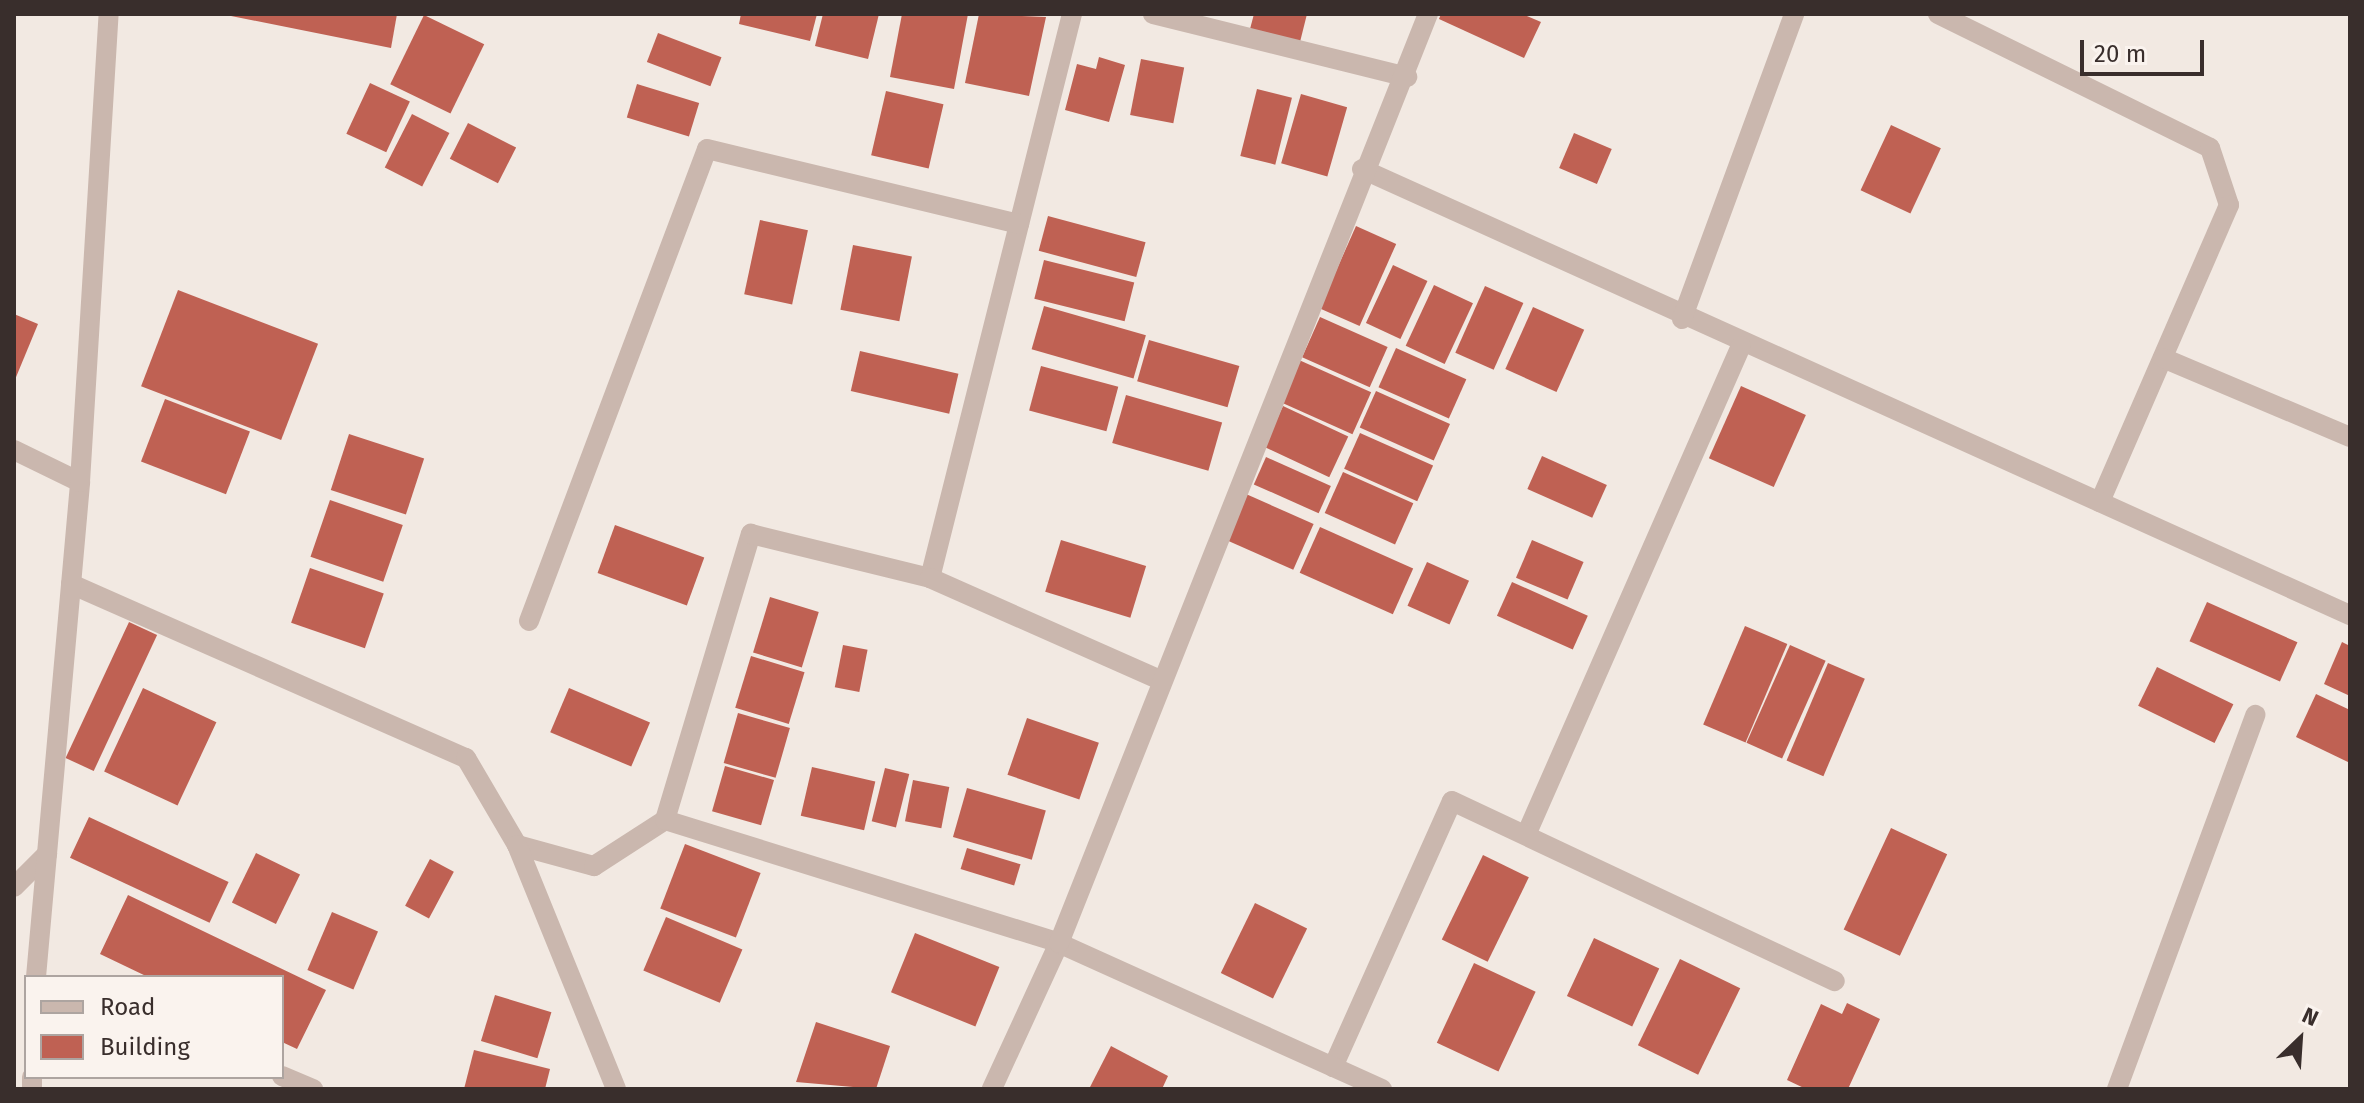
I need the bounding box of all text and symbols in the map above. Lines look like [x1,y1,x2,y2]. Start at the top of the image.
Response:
scale bar [2084,24,2208,74]
text: 20 m [2094,40,2146,68]
legend [24,975,284,1079]
text: Road [100,993,155,1021]
north arrow [2260,999,2340,1079]
text: N [2298,1001,2323,1032]
text: Building [100,1033,190,1061]

